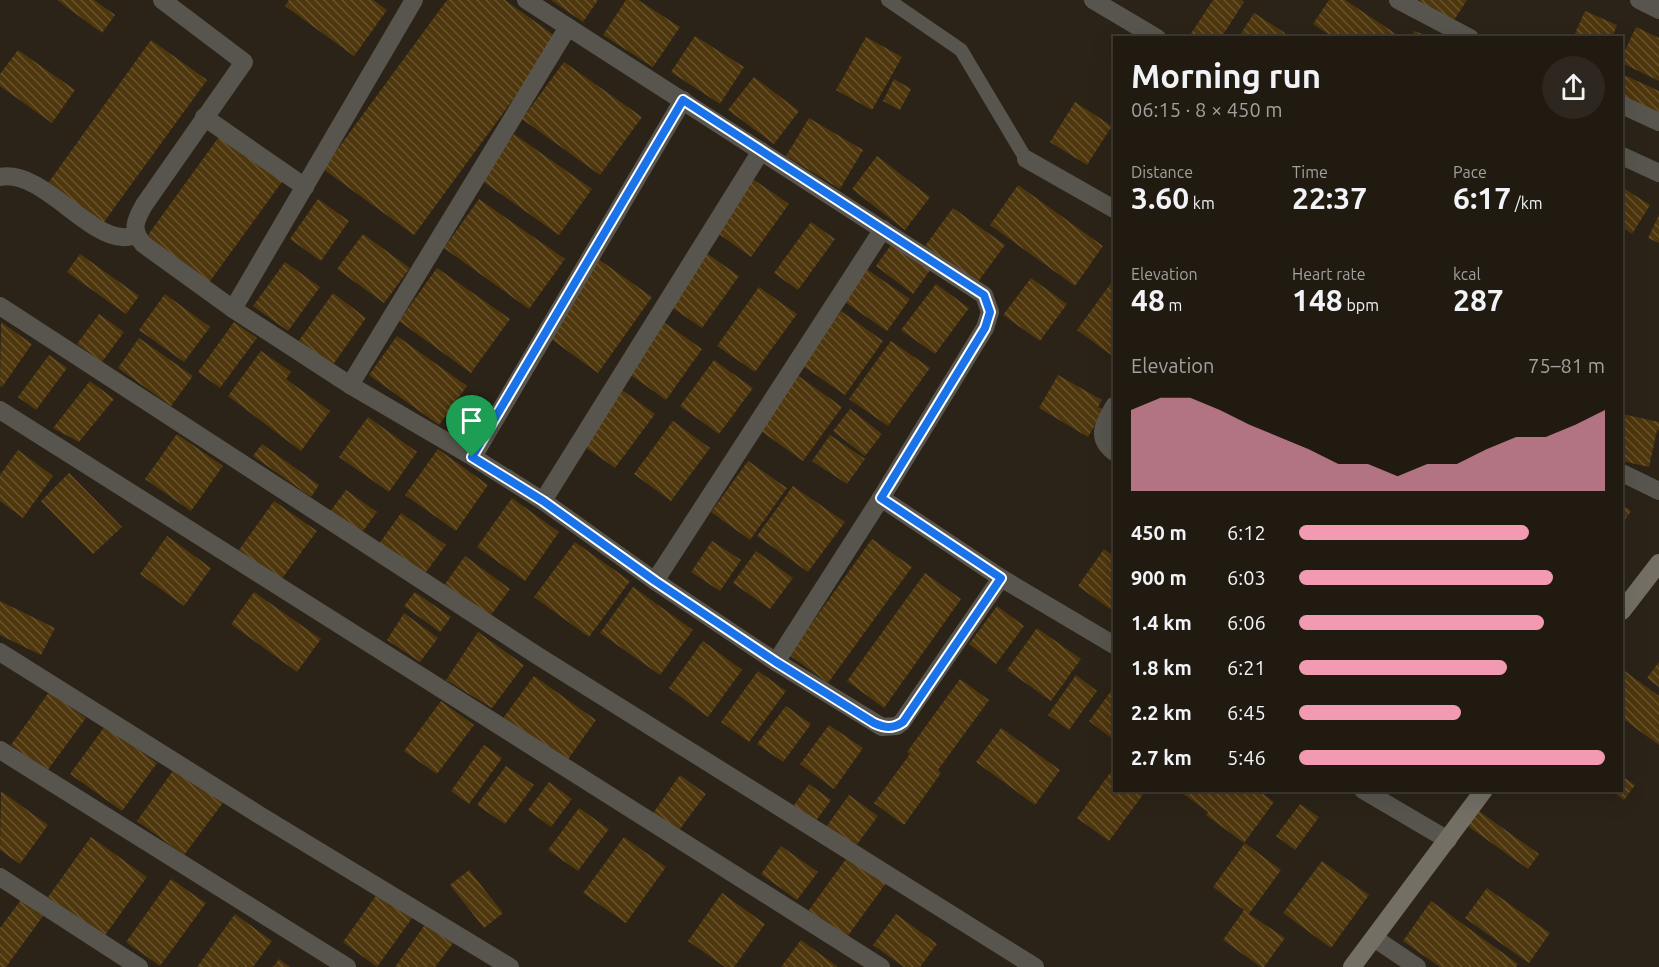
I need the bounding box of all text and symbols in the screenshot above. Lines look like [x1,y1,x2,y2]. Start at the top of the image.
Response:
button: share [1542,56,1605,119]
text: Morning run [1131,57,1321,94]
text: 06:15 · 8 × 450 m [1131,98,1283,121]
text: Distance [1131,163,1193,181]
text: Time [1292,163,1328,181]
text: Pace [1453,163,1487,181]
text: 3.60 [1131,181,1189,215]
text: 22:37 [1292,181,1367,215]
text: 6:17 [1453,181,1511,215]
text: km [1189,194,1215,212]
text: /km [1511,194,1543,212]
text: Elevation [1131,265,1198,283]
text: Heart rate [1292,265,1366,283]
text: kcal [1453,265,1481,283]
text: 48 [1131,283,1165,317]
text: 148 [1292,283,1343,317]
text: 287 [1453,283,1504,317]
text: m [1165,296,1182,314]
text: bpm [1343,296,1379,314]
text: Elevation [1131,354,1214,377]
text: 75–81 m [1528,354,1605,377]
pin [446,395,497,457]
icon: arrive [455,404,488,437]
text: 450 m [1131,521,1187,544]
text: 6:12 [1227,521,1266,544]
text: 900 m [1131,566,1187,589]
text: 6:03 [1227,566,1266,589]
text: 1.4 km [1131,611,1192,634]
text: 6:06 [1227,611,1266,634]
text: 1.8 km [1131,656,1192,679]
text: 6:21 [1227,656,1266,679]
text: 2.2 km [1131,701,1192,724]
text: 6:45 [1227,701,1266,724]
text: 2.7 km [1131,746,1192,769]
text: 5:46 [1227,746,1266,769]

